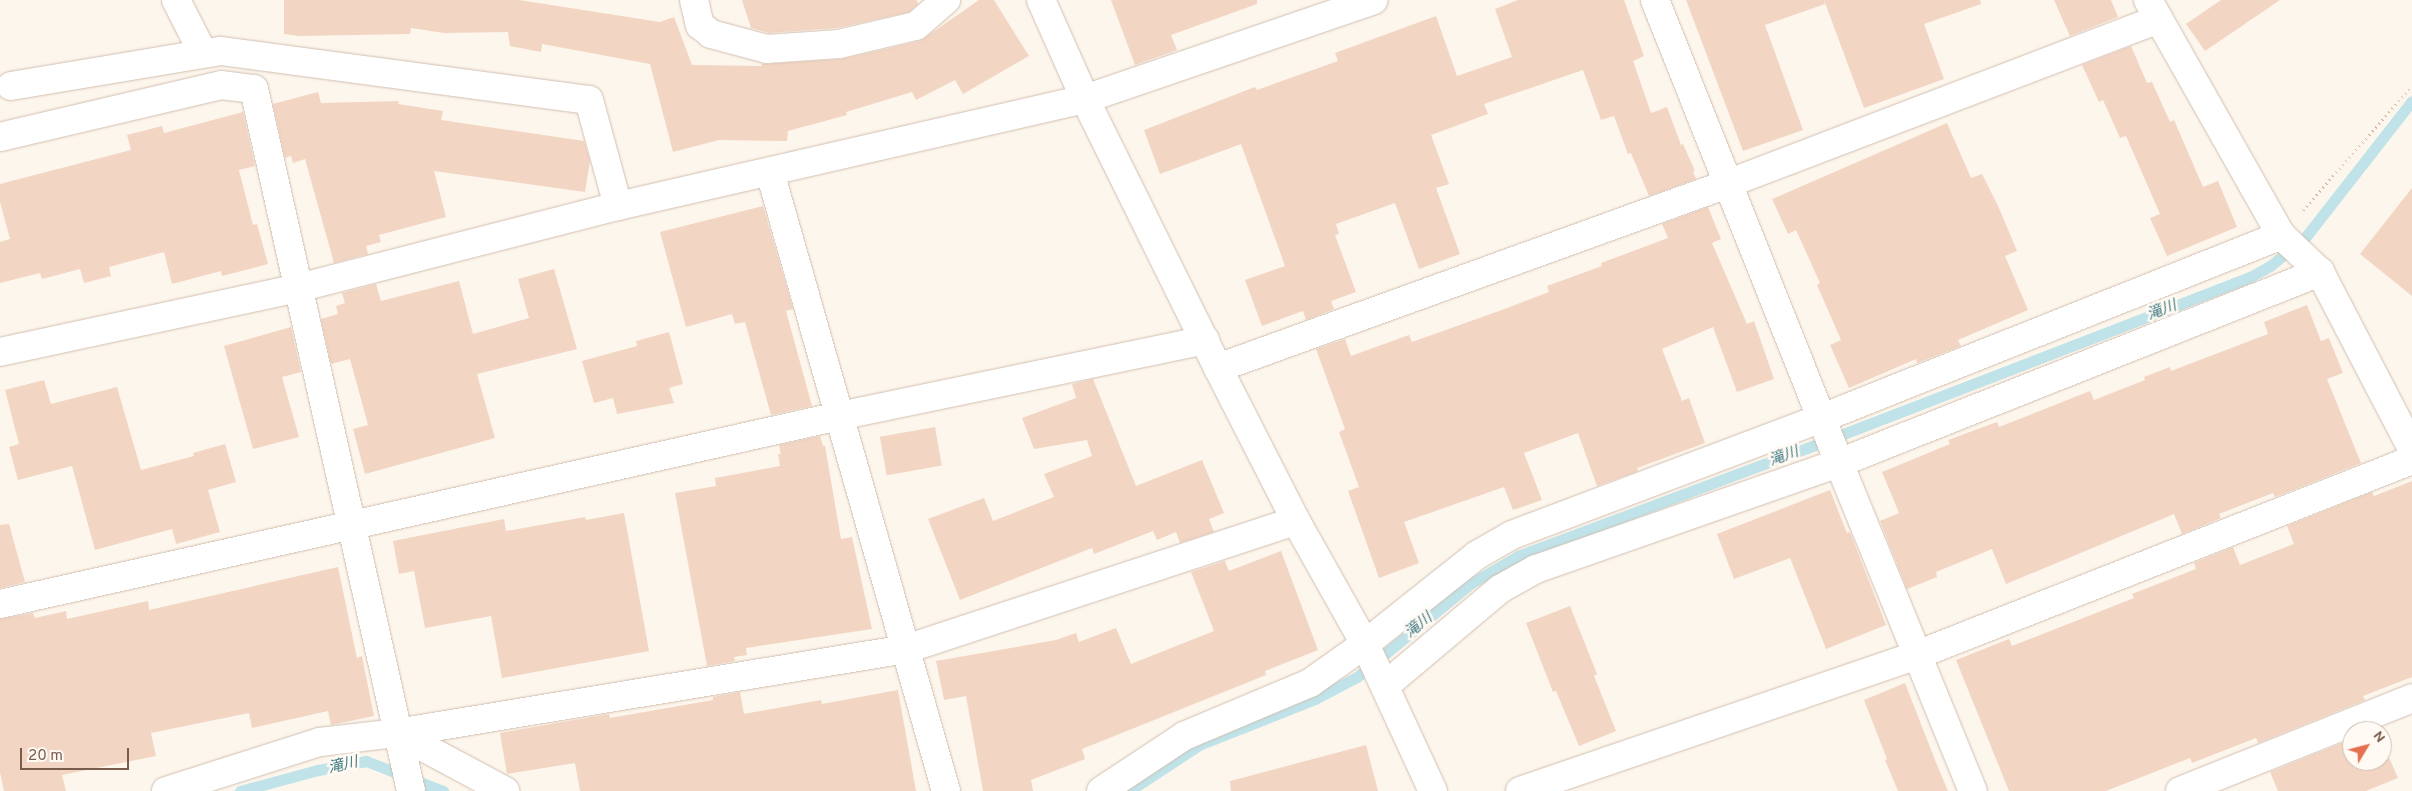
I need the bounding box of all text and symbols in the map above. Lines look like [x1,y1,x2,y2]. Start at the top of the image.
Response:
water label: 滝川 [2145,297,2179,325]
water label: 滝川 [1767,443,1801,471]
water label: 滝川 [1402,610,1436,642]
north arrow [2342,721,2392,771]
text: N [2369,728,2388,746]
scale bar [22,738,131,770]
text: 20 m [28,747,63,766]
water label: 滝川 [326,754,360,778]

